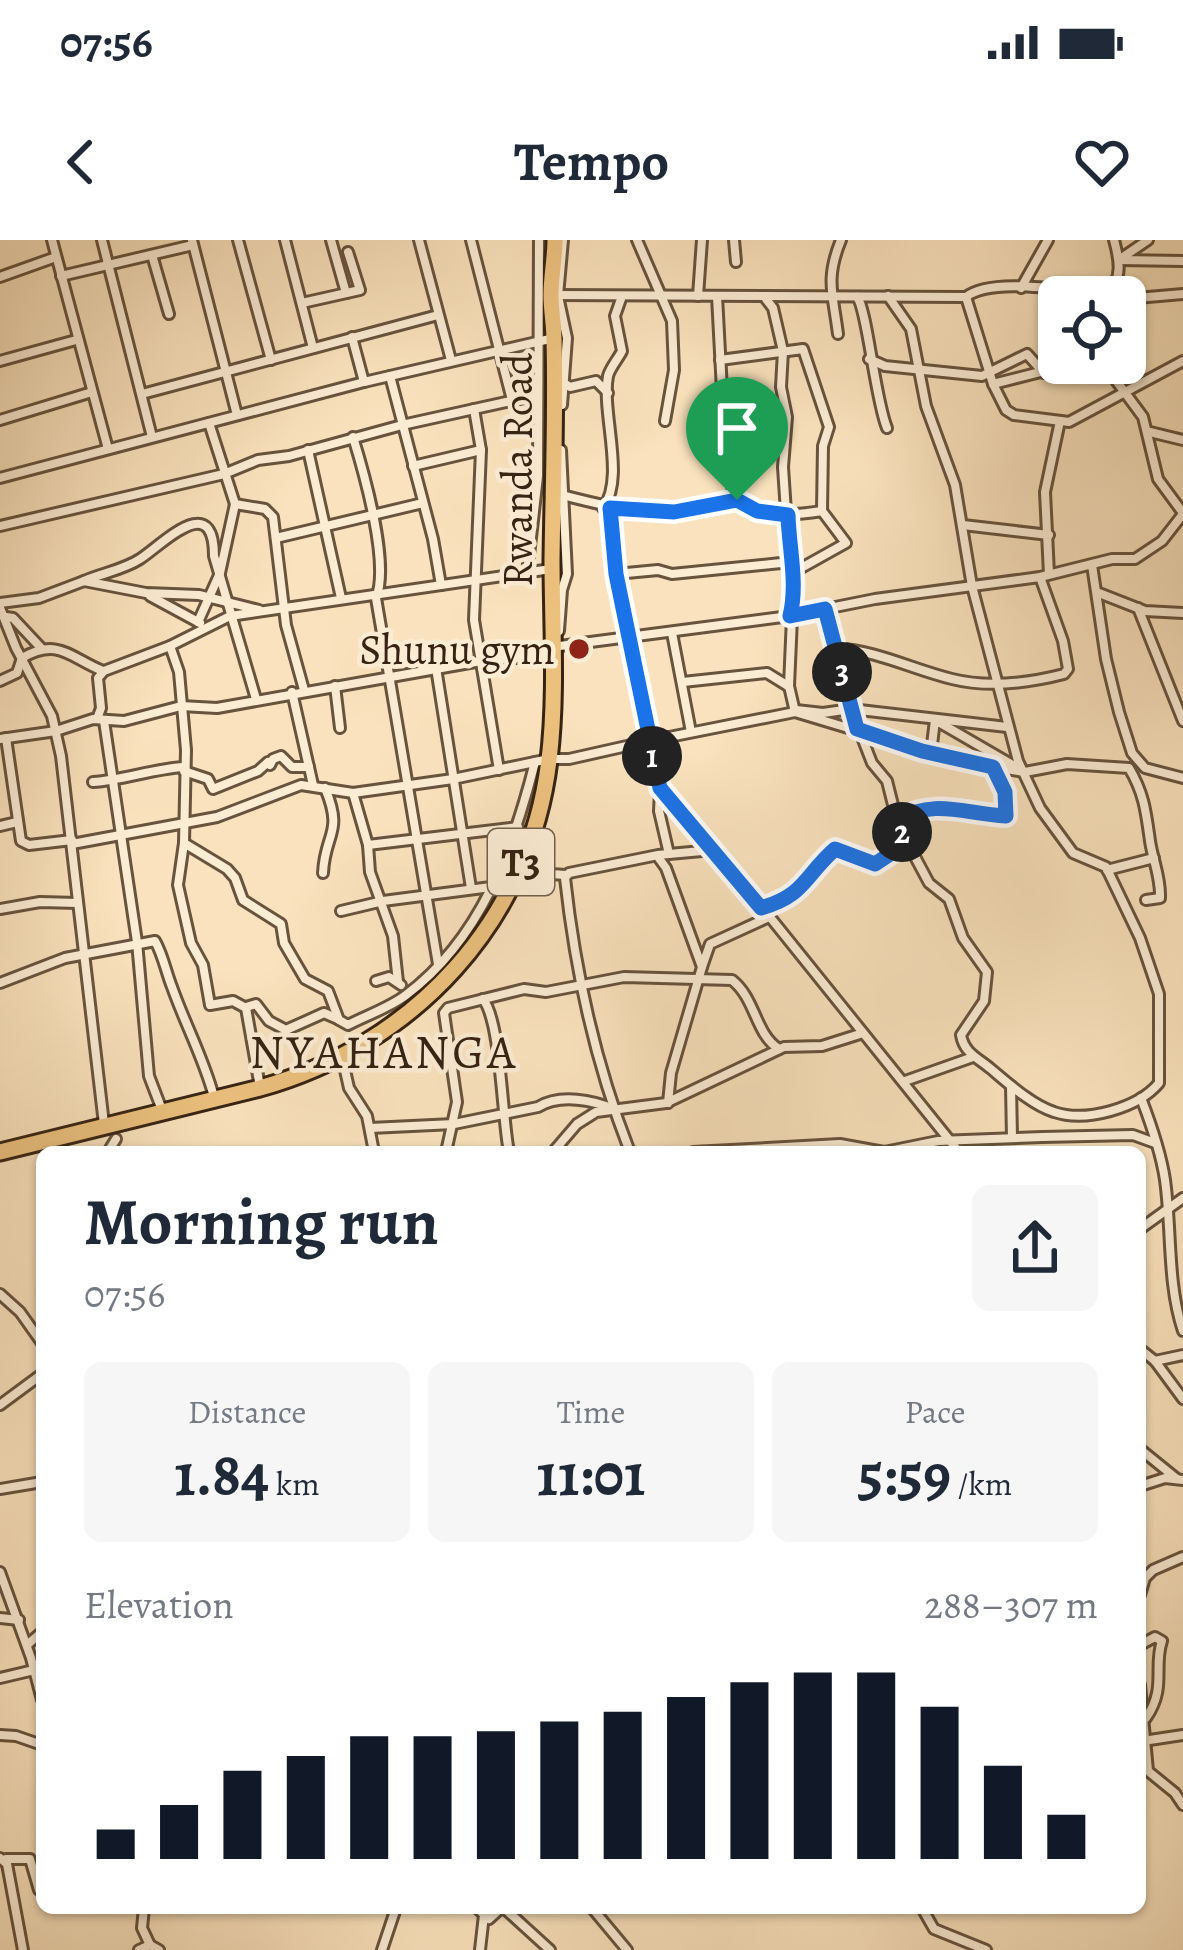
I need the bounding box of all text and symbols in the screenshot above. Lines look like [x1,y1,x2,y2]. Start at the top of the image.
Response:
text: 07:56 [60,11,153,73]
text: Tempo [514,125,669,199]
icon: back [48,129,114,195]
icon: heart [1069,129,1135,195]
map controls [1038,276,1146,384]
button: locate [1038,276,1146,384]
street label: Rwanda Road [489,352,546,587]
pin [686,377,788,500]
icon: arrive [704,395,770,461]
place label: Shunu gym [359,621,555,678]
marker: Shunu gym [566,636,592,662]
pin: 3 [812,642,872,702]
text: 3 [835,649,849,694]
pin: 1 [622,726,682,786]
text: 1 [646,733,658,778]
pin: 2 [872,802,932,862]
text: 2 [894,809,910,854]
road number: T3 [488,829,554,895]
district label: NYAHANGA [250,1019,518,1085]
text: Morning run [84,1177,439,1267]
button: share [972,1185,1098,1311]
text: 07:56 [84,1267,165,1320]
text: Distance [188,1389,306,1434]
text: Time [557,1389,625,1434]
text: Pace [904,1389,966,1434]
text: 1.84 [174,1434,269,1516]
text: 11:01 [537,1434,645,1516]
text: 5:59 [858,1434,951,1516]
text: km [269,1461,320,1506]
text: /km [951,1461,1012,1506]
text: Elevation [84,1578,234,1631]
text: 288–307 m [924,1578,1098,1631]

